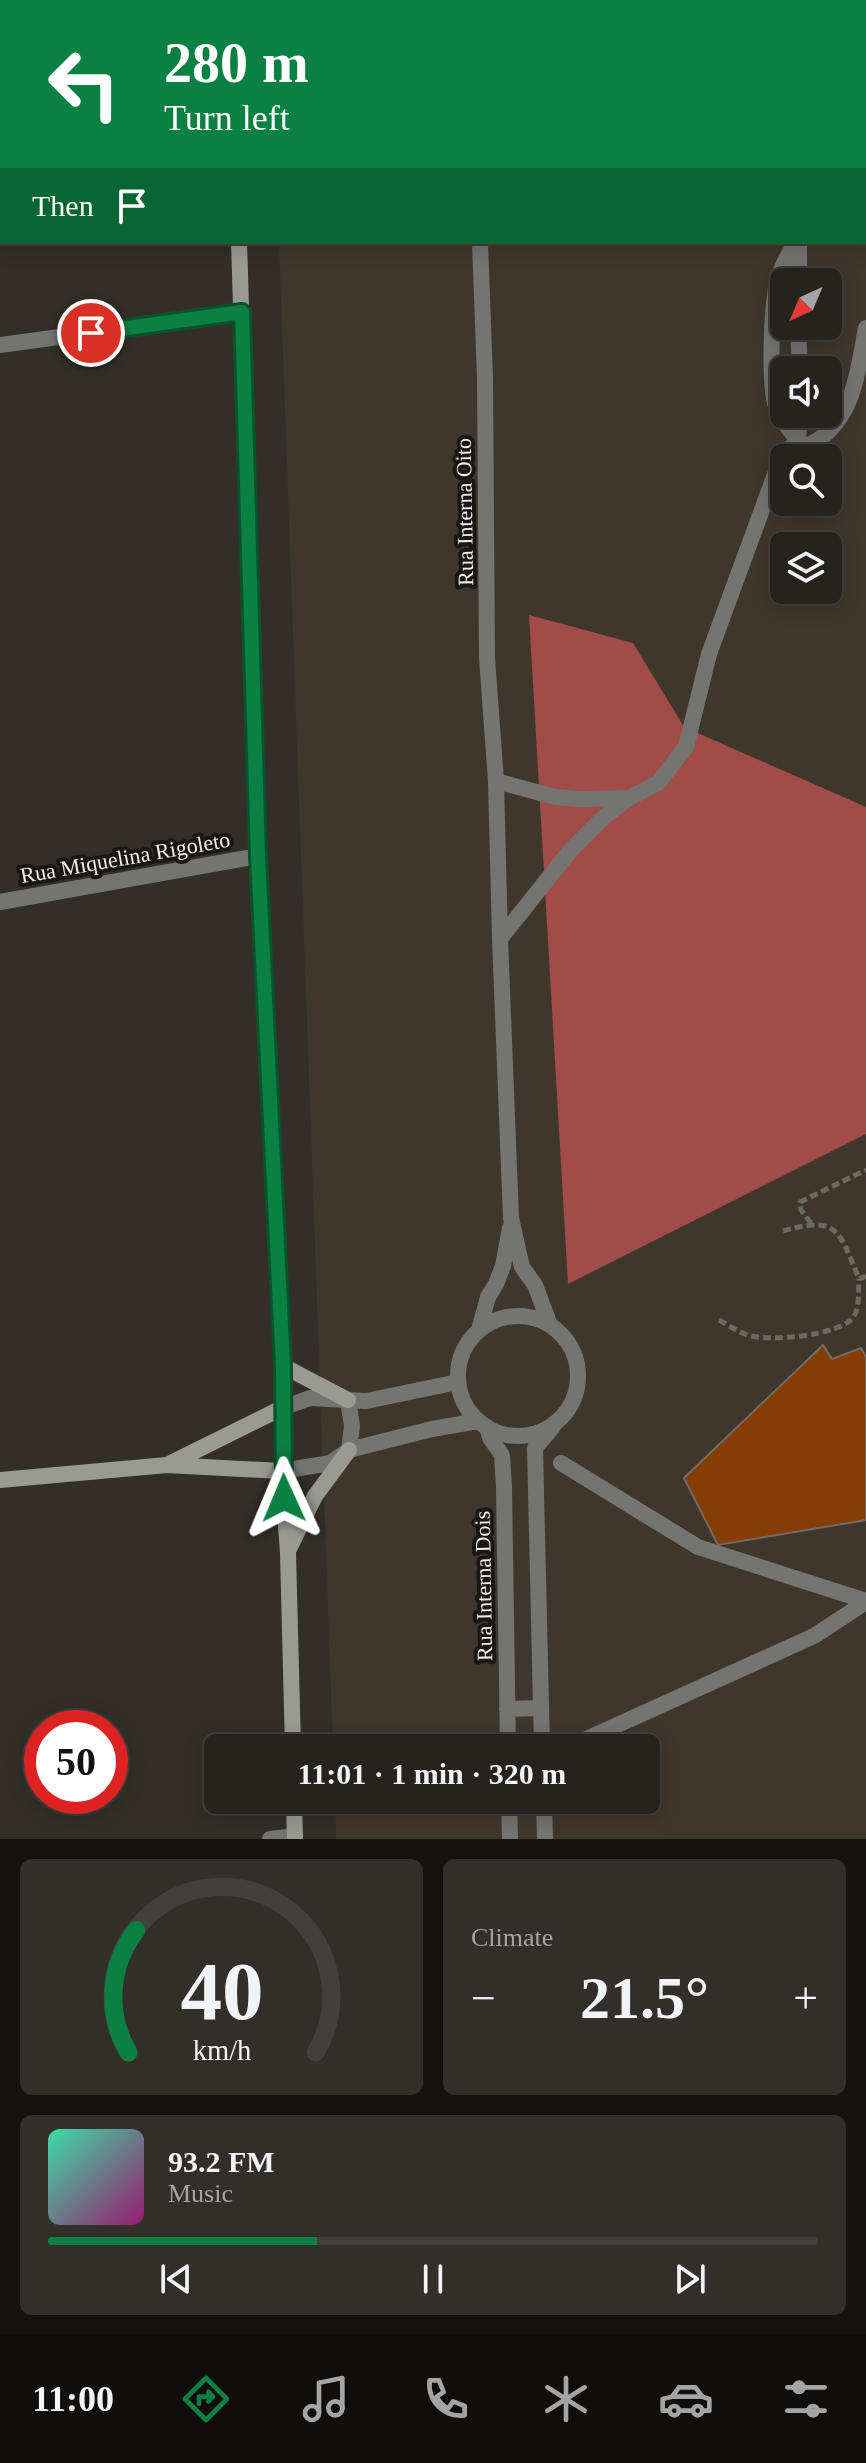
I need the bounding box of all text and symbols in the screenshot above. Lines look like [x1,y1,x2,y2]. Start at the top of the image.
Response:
icon: left [32,32,136,136]
text: 280 m [164,32,309,94]
text: Turn left [164,98,290,138]
icon: arrive [110,184,154,228]
text: Then [32,189,94,222]
north arrow [770,268,842,340]
map controls [770,268,842,604]
pin [57,299,125,367]
icon: arrive [69,311,113,355]
button: sound [770,356,842,428]
street label: Rua Interna Oito [451,438,478,586]
button: search [770,444,842,516]
button: layers [770,532,842,604]
street label: Rua Miquelina Rigoleto [18,827,232,888]
position arrow [242,1456,326,1540]
street label: Rua Interna Dois [470,1511,497,1661]
speed limit sign: 50 [24,1710,128,1814]
text: 11:01 · 1 min · 320 m [298,1757,566,1790]
text: Climate [471,1923,553,1952]
text: 40 [180,1945,263,2037]
text: 21.5° [580,1965,709,2031]
text: − [471,1974,496,2023]
text: + [793,1974,818,2023]
text: km/h [192,2035,251,2066]
text: 93.2 FM [168,2145,275,2178]
text: Music [168,2179,233,2208]
icon: previous [154,2257,198,2301]
icon: pause [411,2257,455,2301]
icon: next [668,2257,712,2301]
icon: directions [178,2371,234,2427]
icon: music [298,2371,354,2427]
icon: phone [418,2371,474,2427]
icon: climate [538,2371,594,2427]
icon: car [658,2371,714,2427]
icon: filters [778,2371,834,2427]
text: 11:00 [32,2379,114,2419]

